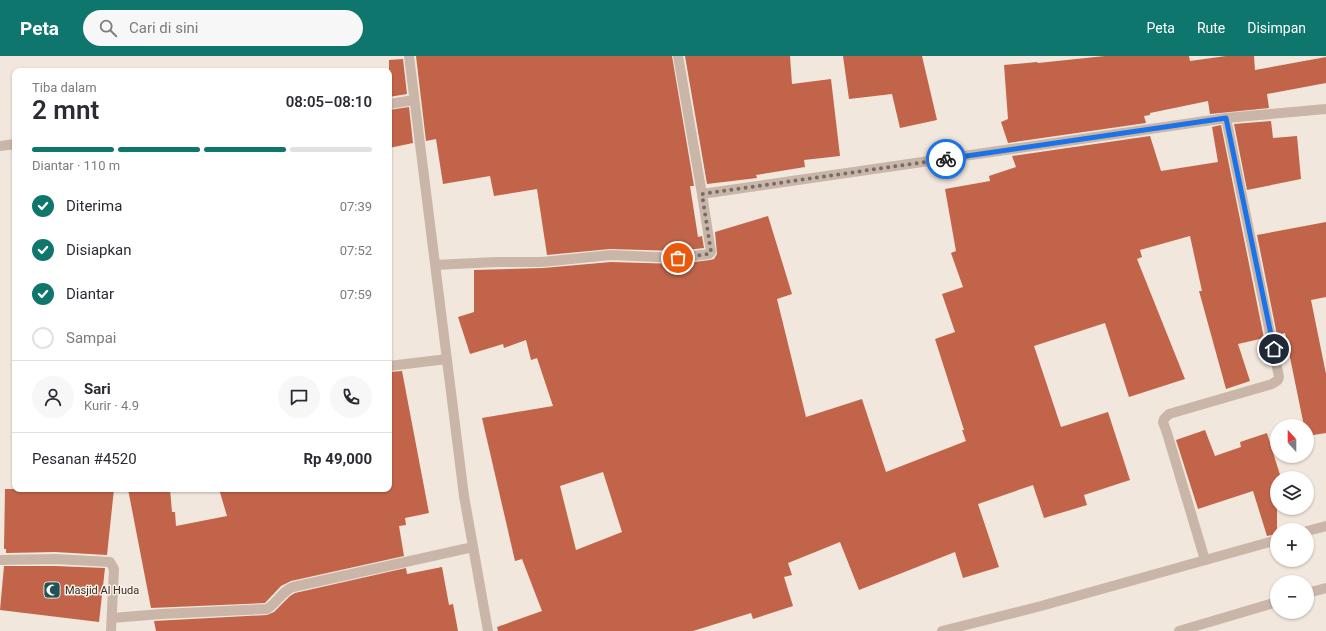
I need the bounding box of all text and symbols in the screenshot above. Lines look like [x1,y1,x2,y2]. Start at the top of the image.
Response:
search box [83,10,363,46]
text: Peta [20,17,59,40]
icon: search [97,17,119,39]
text: Cari di sini [129,19,199,37]
text: Peta [1147,20,1175,36]
text: Rute [1197,20,1225,36]
text: Disimpan [1247,20,1306,36]
text: Tiba dalam [32,80,97,95]
text: 08:05–08:10 [286,93,372,111]
text: 2 mnt [32,95,99,125]
courier [926,139,966,179]
icon: bike [935,148,957,170]
text: Diantar · 110 m [32,158,120,173]
icon: check [32,195,54,217]
text: Diterima [66,197,122,215]
text: 07:39 [340,199,372,214]
icon: check [32,239,54,261]
text: Disiapkan [66,241,132,259]
pin [661,241,695,275]
text: 07:52 [340,243,372,258]
icon: bag [667,247,689,269]
icon: check [32,283,54,305]
text: Diantar [66,285,114,303]
text: 07:59 [340,287,372,302]
text: Sampai [66,329,116,347]
pin [1257,332,1291,366]
icon: home [1263,338,1285,360]
button: person [32,376,74,418]
button: chat [278,376,320,418]
button: phone [330,376,372,418]
text: Sari [84,380,111,398]
text: Kurir · 4.9 [84,398,139,413]
north arrow [1270,419,1314,463]
map controls [1270,419,1314,619]
text: Pesanan #4520 [32,450,137,468]
text: Rp 49,000 [304,450,372,468]
button: layers [1270,471,1314,515]
button: + [1270,523,1314,567]
button: − [1270,575,1314,619]
mosque icon: Masjid Al Huda [42,580,62,600]
place label: Masjid Al Huda [65,584,139,597]

